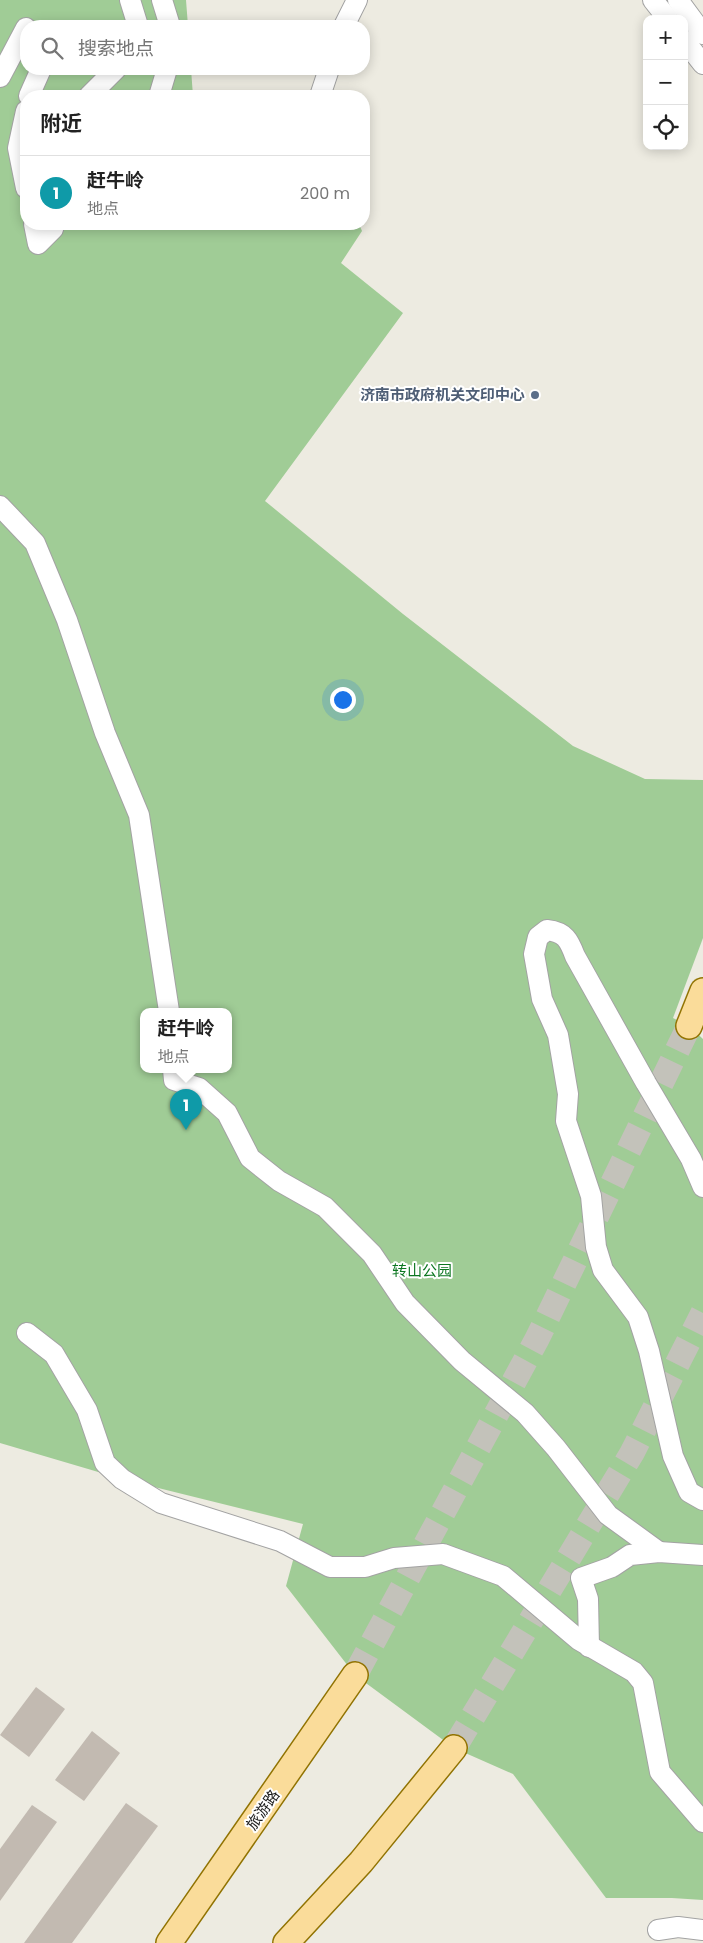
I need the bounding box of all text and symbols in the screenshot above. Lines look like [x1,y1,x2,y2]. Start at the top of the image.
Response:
map controls [643,15,688,150]
button: + [643,15,688,60]
search box [20,20,370,75]
icon: search [38,34,66,62]
text: 搜索地点 [78,35,154,62]
button: − [643,60,688,105]
button: locate [643,105,688,150]
text: 附近 [40,109,82,138]
text: 赶牛岭 [87,167,144,194]
text: 1 [53,182,59,205]
text: 200 m [300,182,350,205]
text: 地点 [87,197,119,220]
place label: 济南市政府机关文印中心 [360,384,525,405]
marker: 济南市政府机关文印中心 [529,389,541,401]
your location [330,687,356,713]
popup [140,1008,232,1073]
text: 赶牛岭 [157,1015,215,1042]
text: 地点 [157,1045,190,1068]
pin: 1 [170,1089,202,1130]
park label: 转山公园 [392,1260,452,1281]
street label: 旅游路 [241,1785,284,1834]

